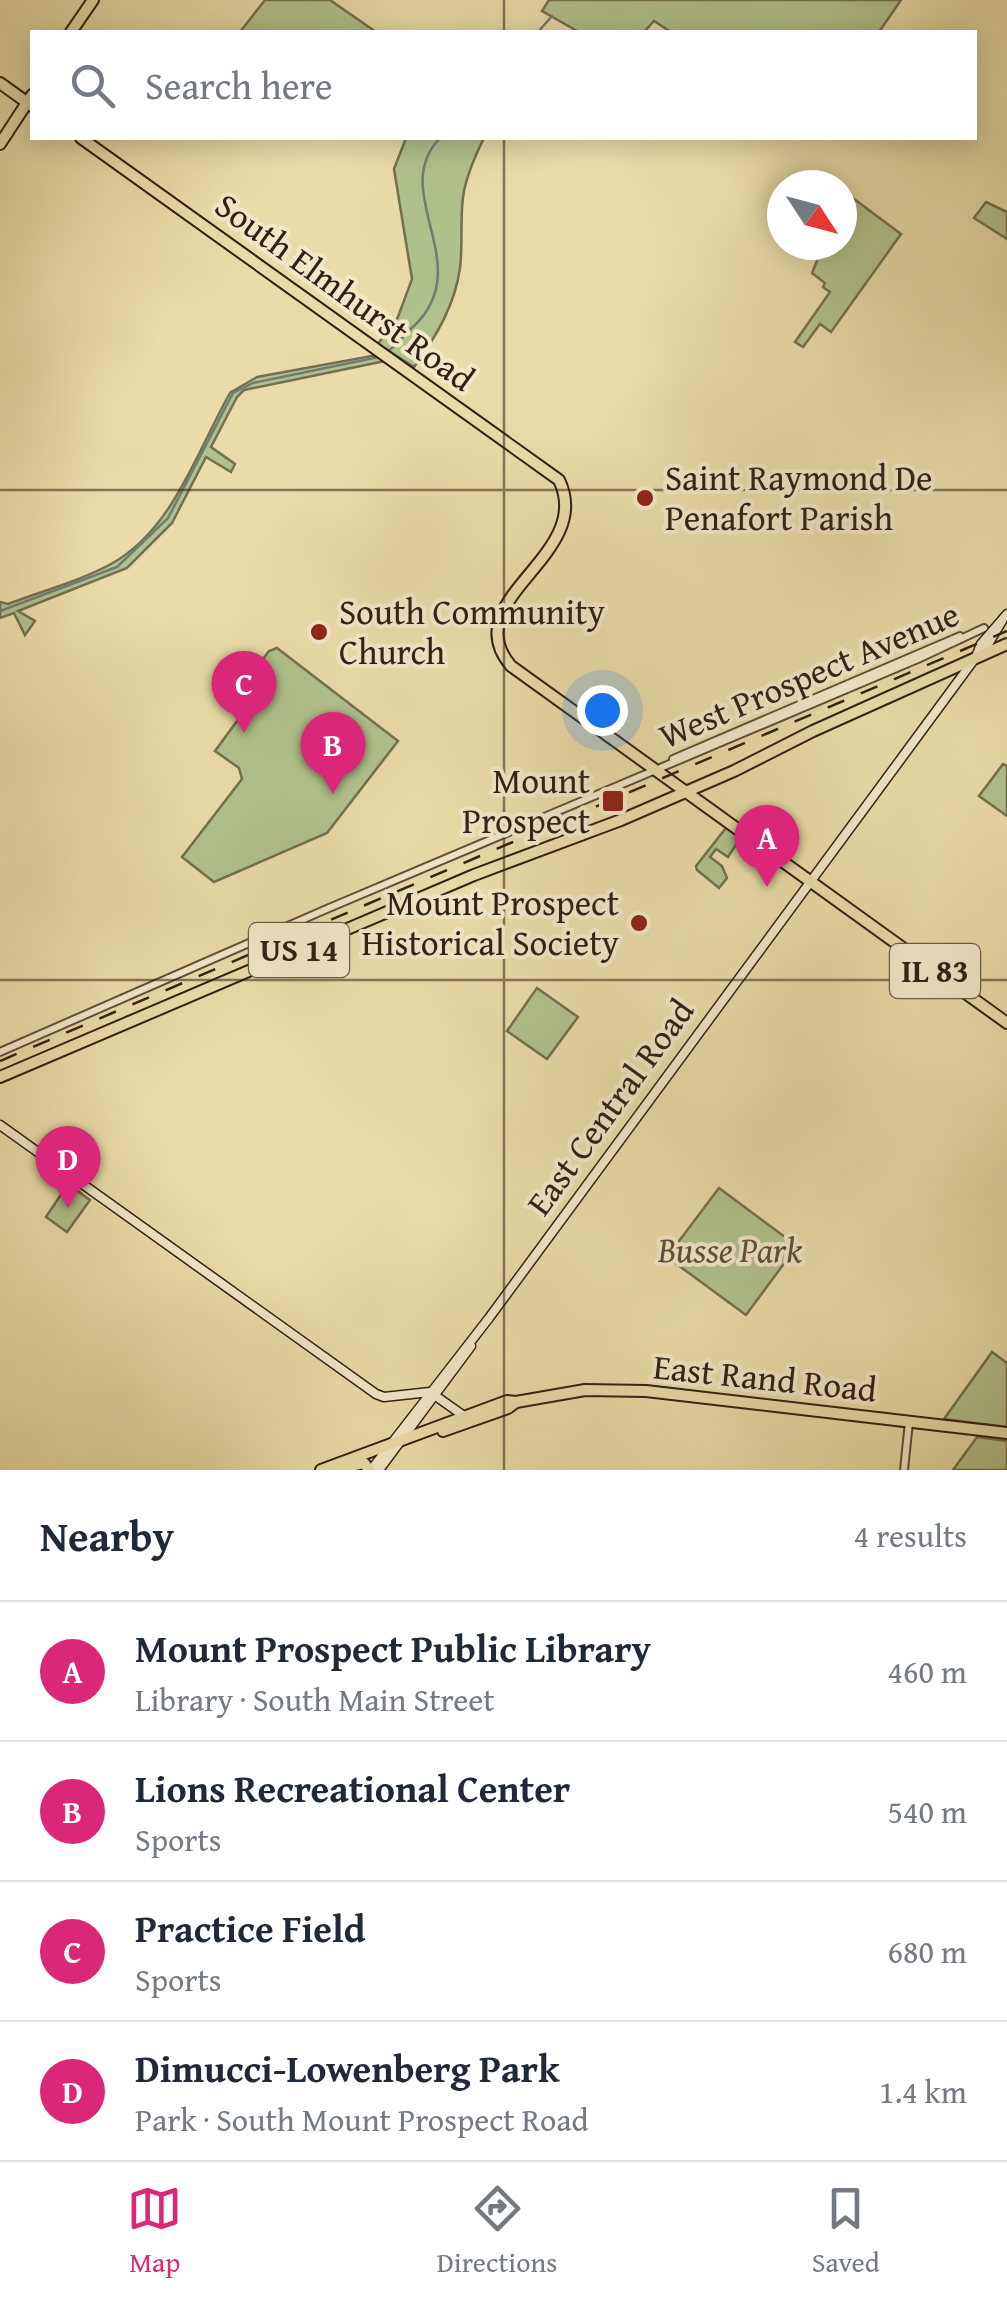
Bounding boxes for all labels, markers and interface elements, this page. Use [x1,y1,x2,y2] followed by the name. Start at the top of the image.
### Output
[30,30,977,140] search box
[145,57,333,113] text: Search here
[65,58,120,113] icon: search
[767,170,857,260] north arrow
[205,180,486,403] street label: South Elmhurst Road
[665,452,932,543] place label: Saint Raymond De Penafort Parish
[634,487,656,509] marker: Saint Raymond De Penafort Parish
[339,586,605,677] place label: South Community Church
[651,588,967,761] street label: West Prospect Avenue
[308,621,330,643] marker: South Community Church
[212,650,276,733] pin: C
[577,685,628,736] your location
[300,712,366,794] pin: B
[462,755,590,846] place label: Mount Prospect
[600,788,626,814] marker: Mount Prospect
[734,804,800,887] pin: A
[361,877,620,968] place label: Mount Prospect Historical Society
[628,912,650,934] marker: Mount Prospect Historical Society
[249,923,349,977] road number: US 14
[890,944,980,998] road number: IL 83
[513,987,706,1226] street label: East Central Road
[36,1126,100,1208] pin: D
[657,1224,803,1275] park label: Busse Park
[651,1340,880,1415] street label: East Rand Road
[40,1505,174,1566] text: Nearby
[854,1512,967,1559] text: 4 results
[135,1620,651,1676] text: Mount Prospect Public Library
[62,1648,83,1695] text: A
[888,1648,967,1695] text: 460 m
[135,1676,495,1723] text: Library · South Main Street
[135,1760,570,1816] text: Lions Recreational Center
[63,1788,82,1835] text: B
[888,1788,967,1835] text: 540 m
[135,1816,221,1863] text: Sports
[135,1900,366,1956] text: Practice Field
[63,1928,82,1975] text: C
[888,1928,967,1975] text: 680 m
[135,1956,221,2003] text: Sports
[135,2040,560,2096] text: Dimucci-Lowenberg Park
[62,2068,83,2115] text: D
[879,2068,967,2115] text: 1.4 km
[135,2096,589,2143] text: Park · South Mount Prospect Road
[127,2181,182,2282] tab: Map
[437,2181,557,2282] tab: Directions
[812,2181,880,2282] tab: Saved

